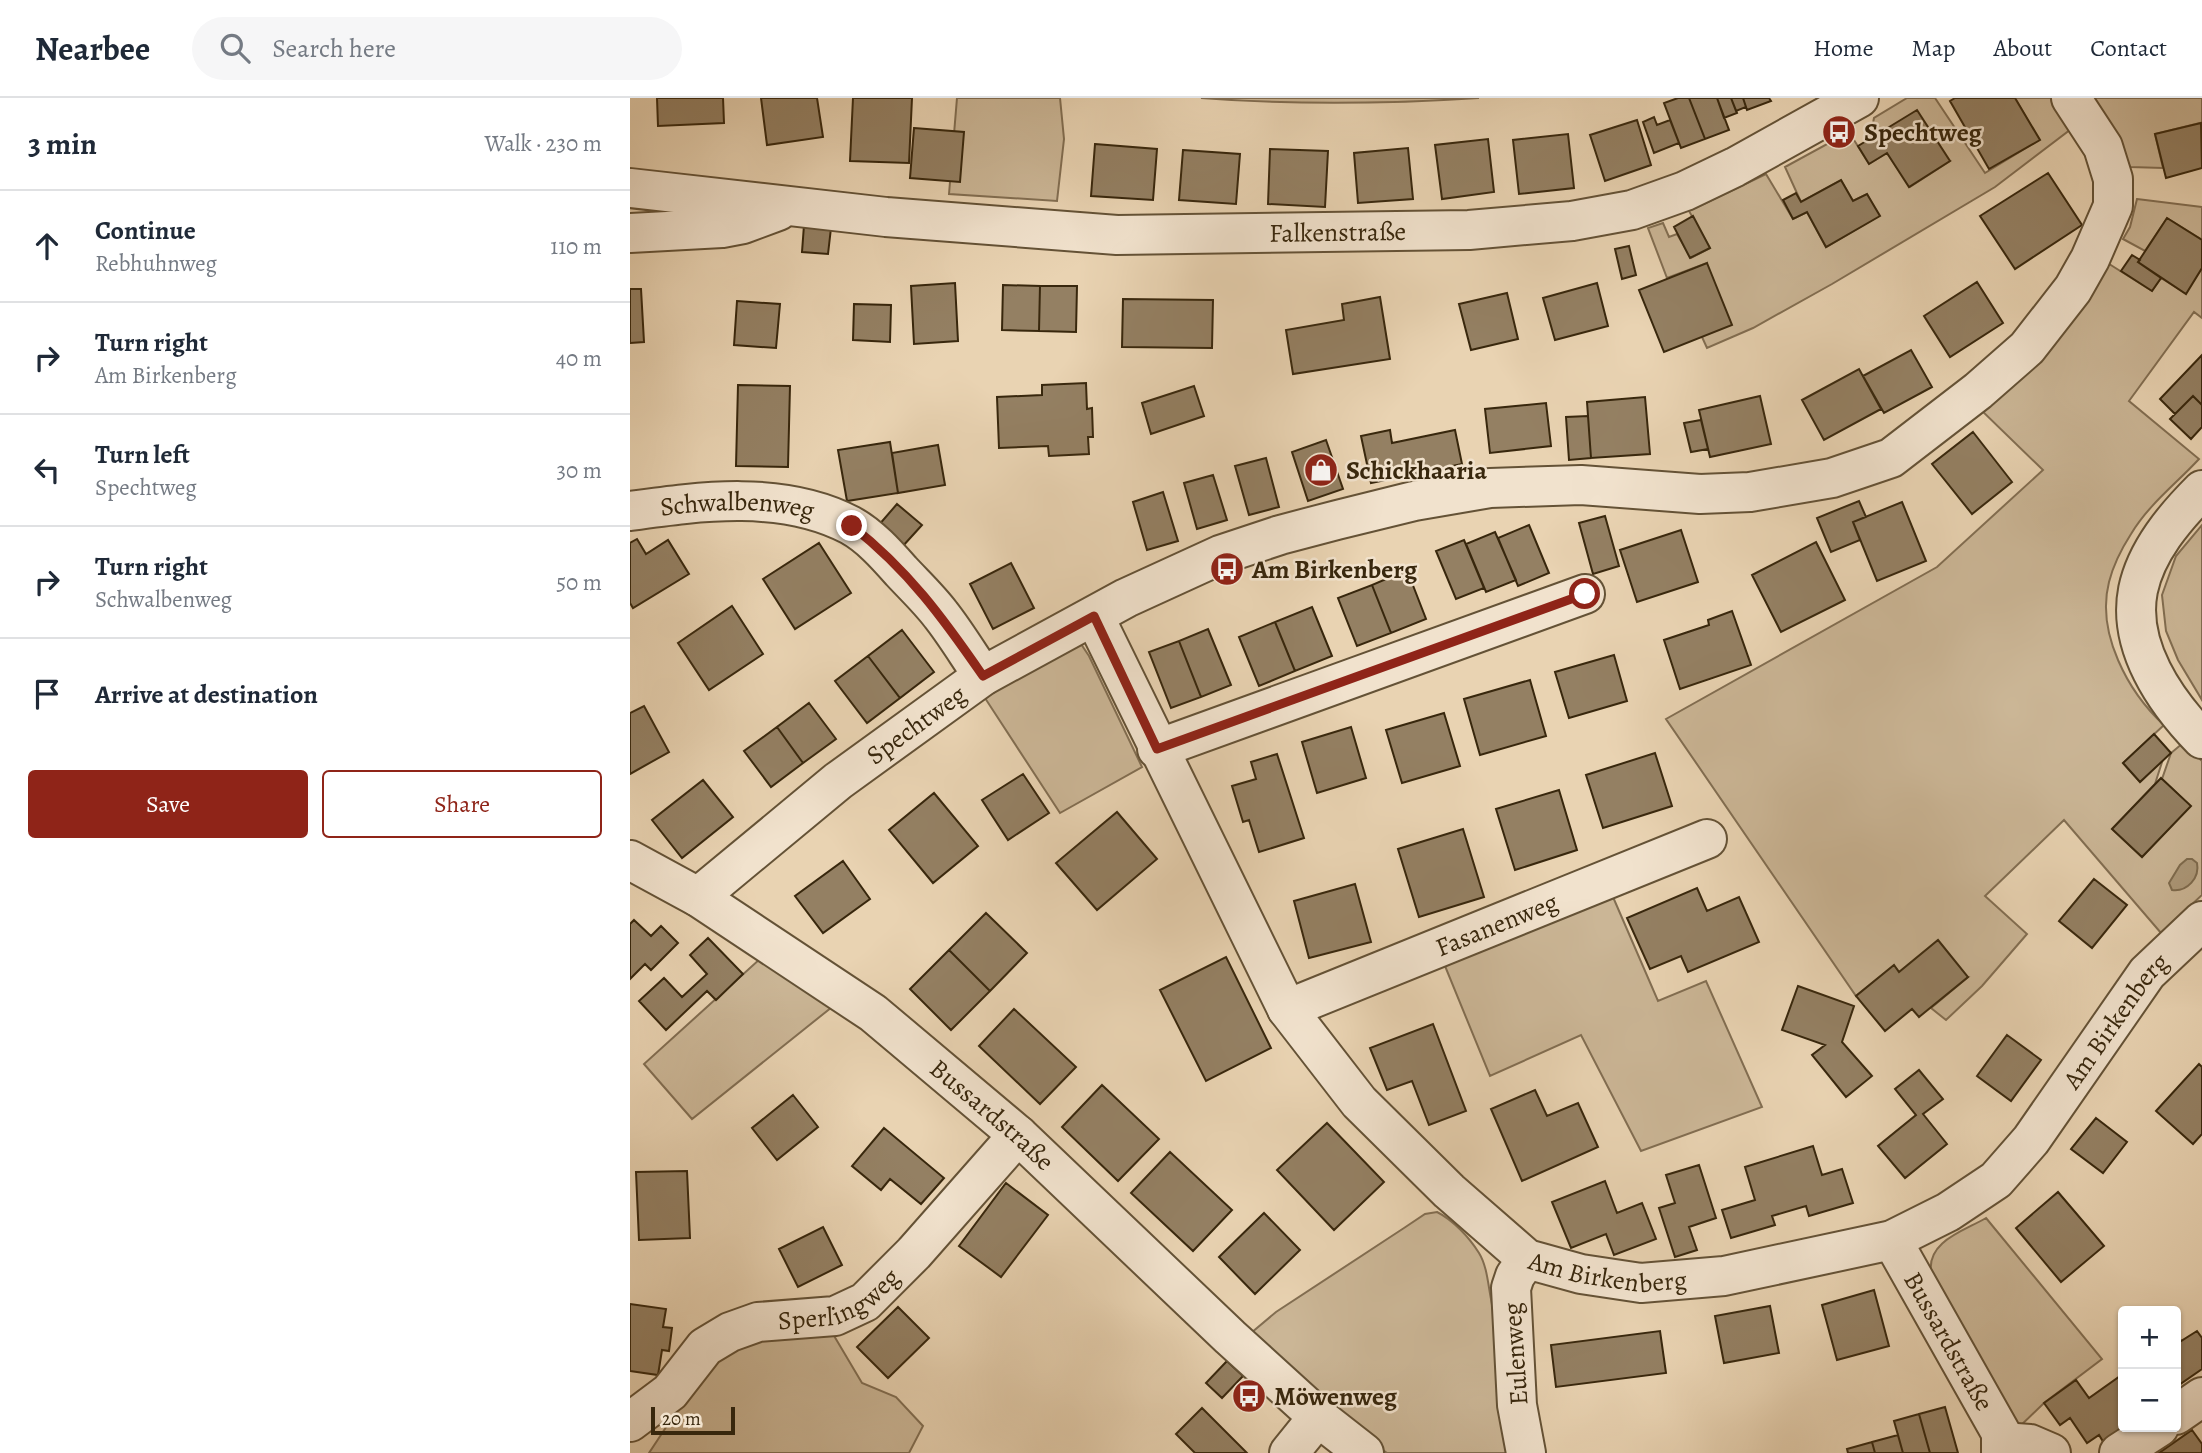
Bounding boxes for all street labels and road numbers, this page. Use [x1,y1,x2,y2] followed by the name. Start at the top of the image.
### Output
[1269,214,1406,251] street label: Falkenstraße
[658,484,818,528] street label: Schwalbenweg
[859,677,973,773] street label: Spechtweg
[1430,884,1563,965] street label: Fasanenweg
[2054,945,2176,1097] street label: Am Birkenberg
[922,1051,1062,1179] street label: Bussardstraße
[1524,1243,1688,1301] street label: Am Birkenberg
[776,1260,907,1338] street label: Sperlingweg
[1895,1266,2002,1417] street label: Bussardstraße
[1494,1301,1537,1407] street label: Eulenweg

